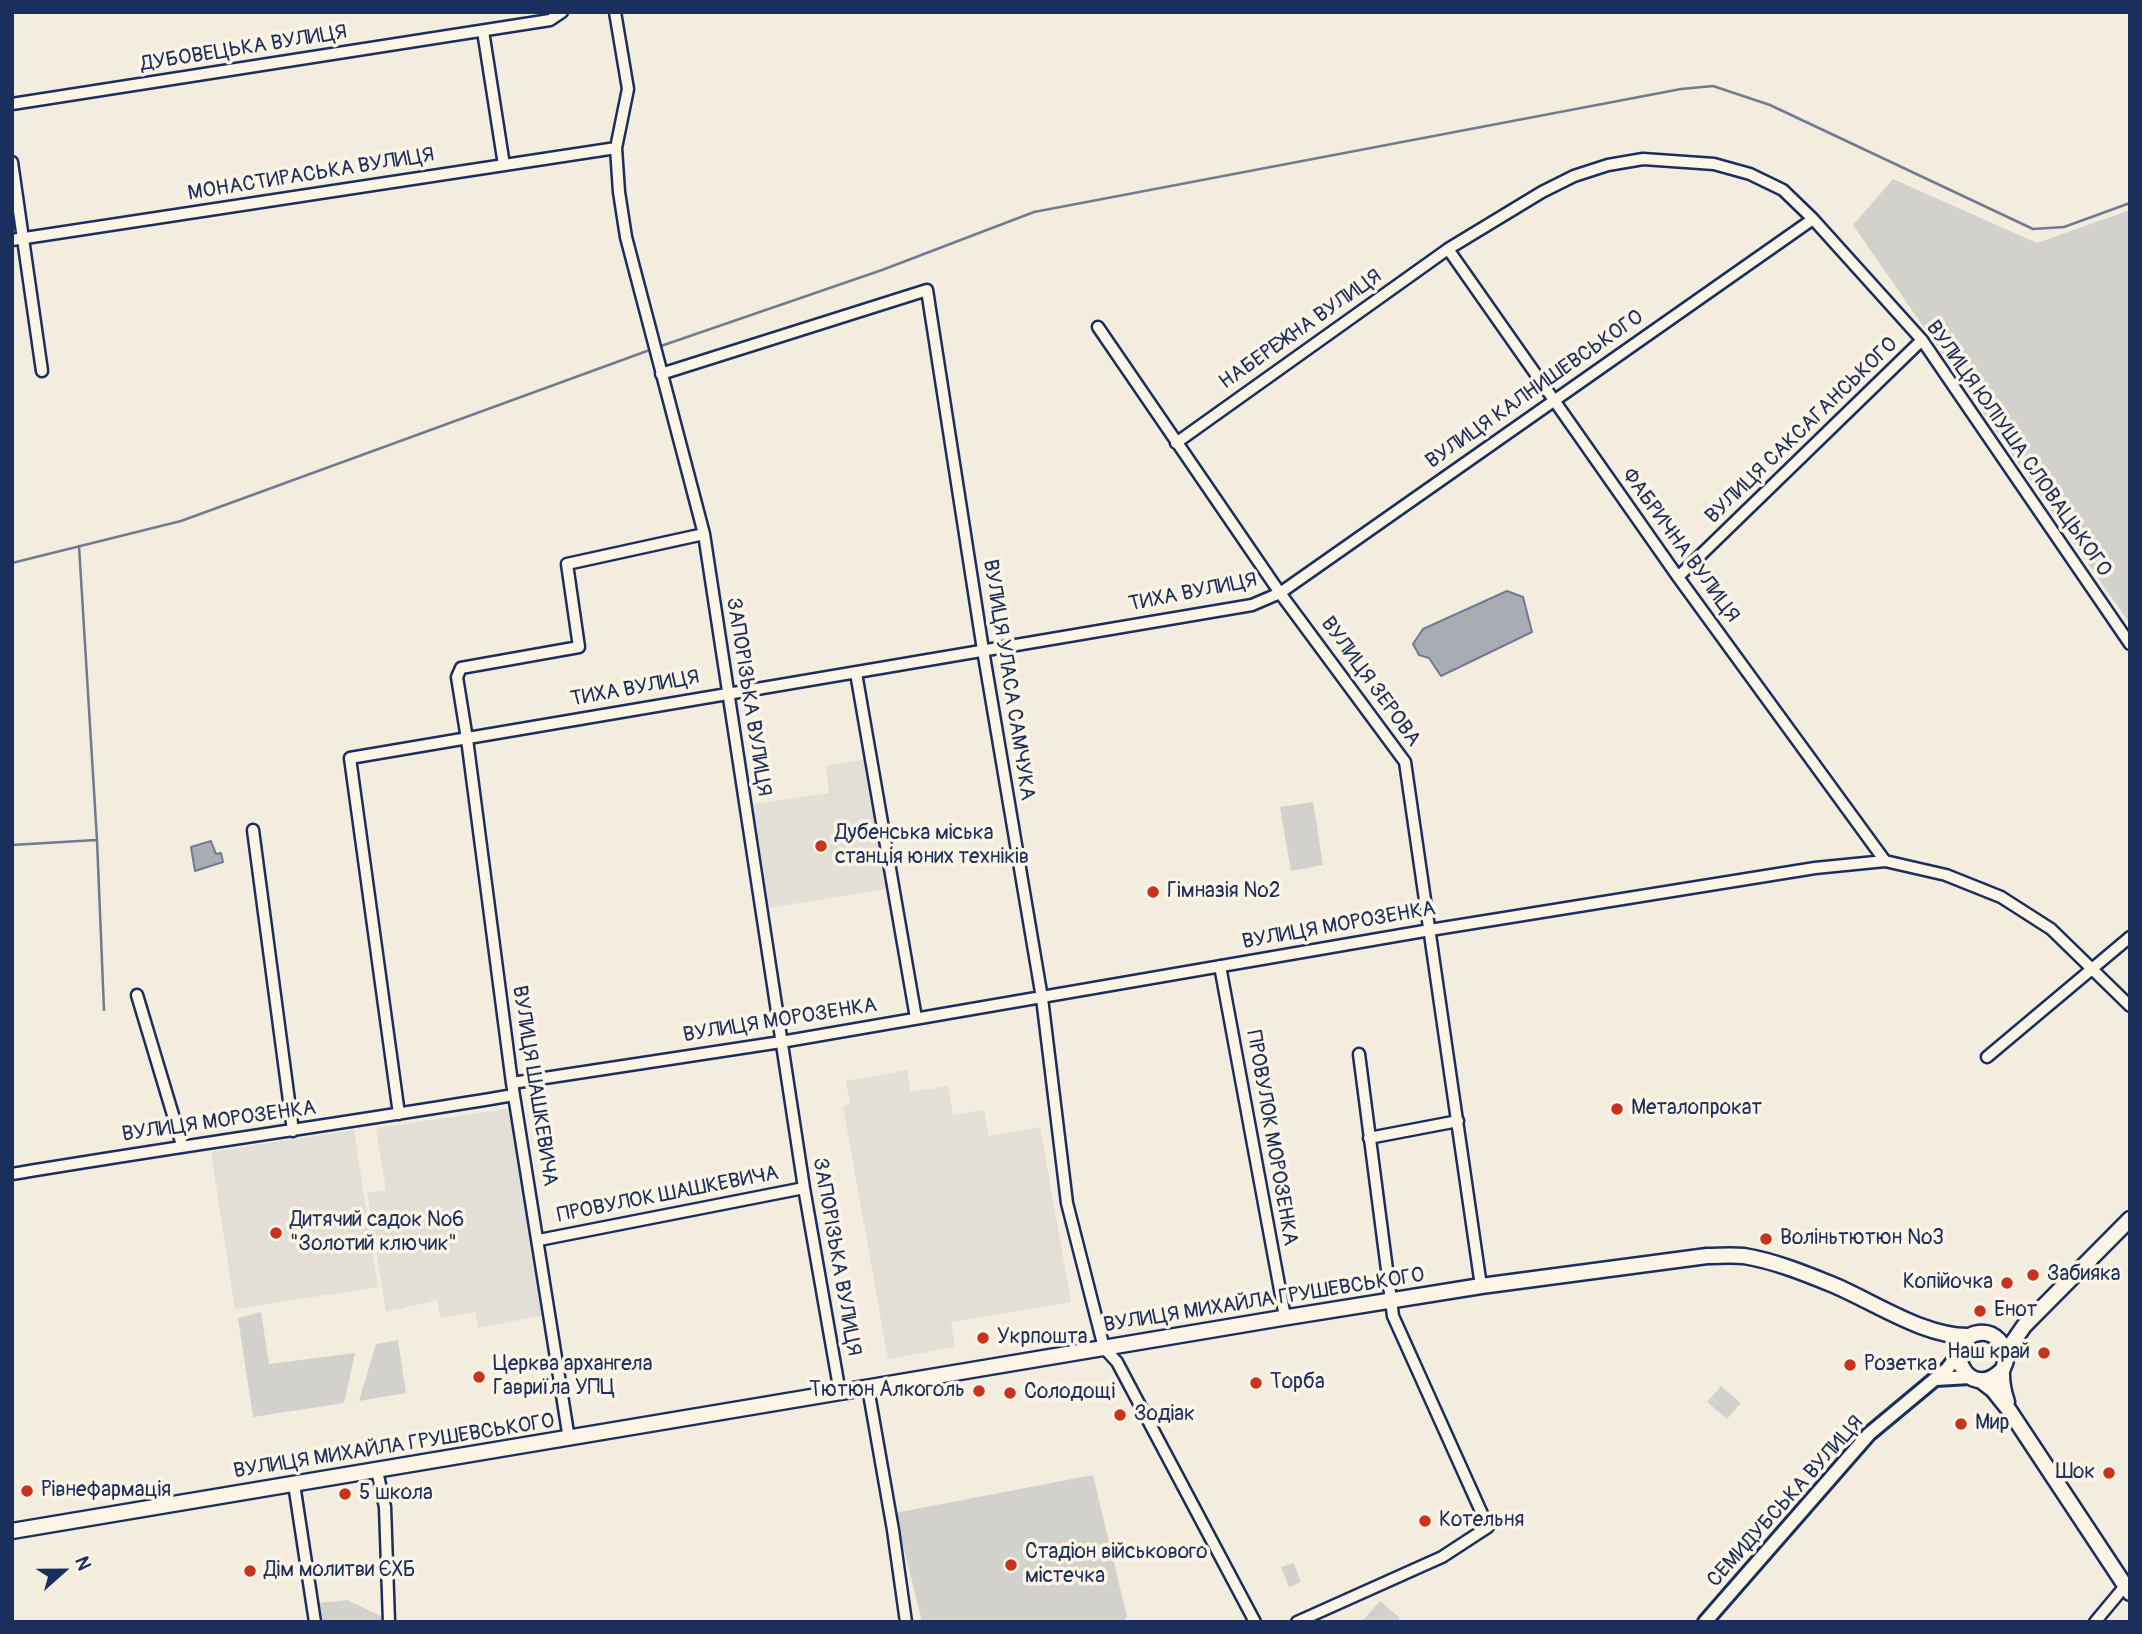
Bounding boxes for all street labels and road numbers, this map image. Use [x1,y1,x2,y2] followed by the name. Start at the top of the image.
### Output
[139,20,349,78] street label: ДУБОВЕЦЬКА ВУЛИЦЯ
[186,143,436,207] street label: МОНАСТИРАСЬКА ВУЛИЦЯ
[1215,264,1387,396] street label: НАБЕРЕЖНА ВУЛИЦЯ
[1421,305,1649,475] street label: ВУЛИЦЯ КАЛНИШЕВСЬКОГО
[1920,316,2116,582] street label: ВУЛИЦЯ ЮЛІУША СЛОВАЦЬКОГО
[1700,332,1904,530] street label: ВУЛИЦЯ САКСАГАНСЬКОГО
[1616,464,1744,628] street label: ФАБРИЧНА ВУЛИЦЯ
[976,558,1040,802] street label: ВУЛИЦЯ УЛАСА САМЧУКА
[1127,568,1259,618] street label: ТИХА ВУЛИЦЯ
[720,596,776,798] street label: ЗАПОРІЗЬКА ВУЛИЦЯ
[1315,612,1425,752] street label: ВУЛИЦЯ ЗЕРОВА
[569,665,701,713] street label: ТИХА ВУЛИЦЯ
[1240,897,1438,955] street label: ВУЛИЦЯ МОРОЗЕНКА
[506,984,562,1188] street label: ВУЛИЦЯ ШАШКЕВИЧА
[681,993,879,1049] street label: ВУЛИЦЯ МОРОЗЕНКА
[1240,1028,1302,1248] street label: ПРОВУЛОК МОРОЗЕНКА
[120,1096,318,1148] street label: ВУЛИЦЯ МОРОЗЕНКА
[806,1156,866,1358] street label: ЗАПОРІЗЬКА ВУЛИЦЯ
[555,1161,781,1229] street label: ПРОВУЛОК ШАШКЕВИЧА
[1102,1263,1426,1339] street label: ВУЛИЦЯ МИХАЙЛА ГРУШЕВСЬКОГО
[232,1409,556,1485] street label: ВУЛИЦЯ МИХАЙЛА ГРУШЕВСЬКОГО
[1702,1411,1870,1593] street label: СЕМИДУБСЬКА ВУЛИЦЯ

